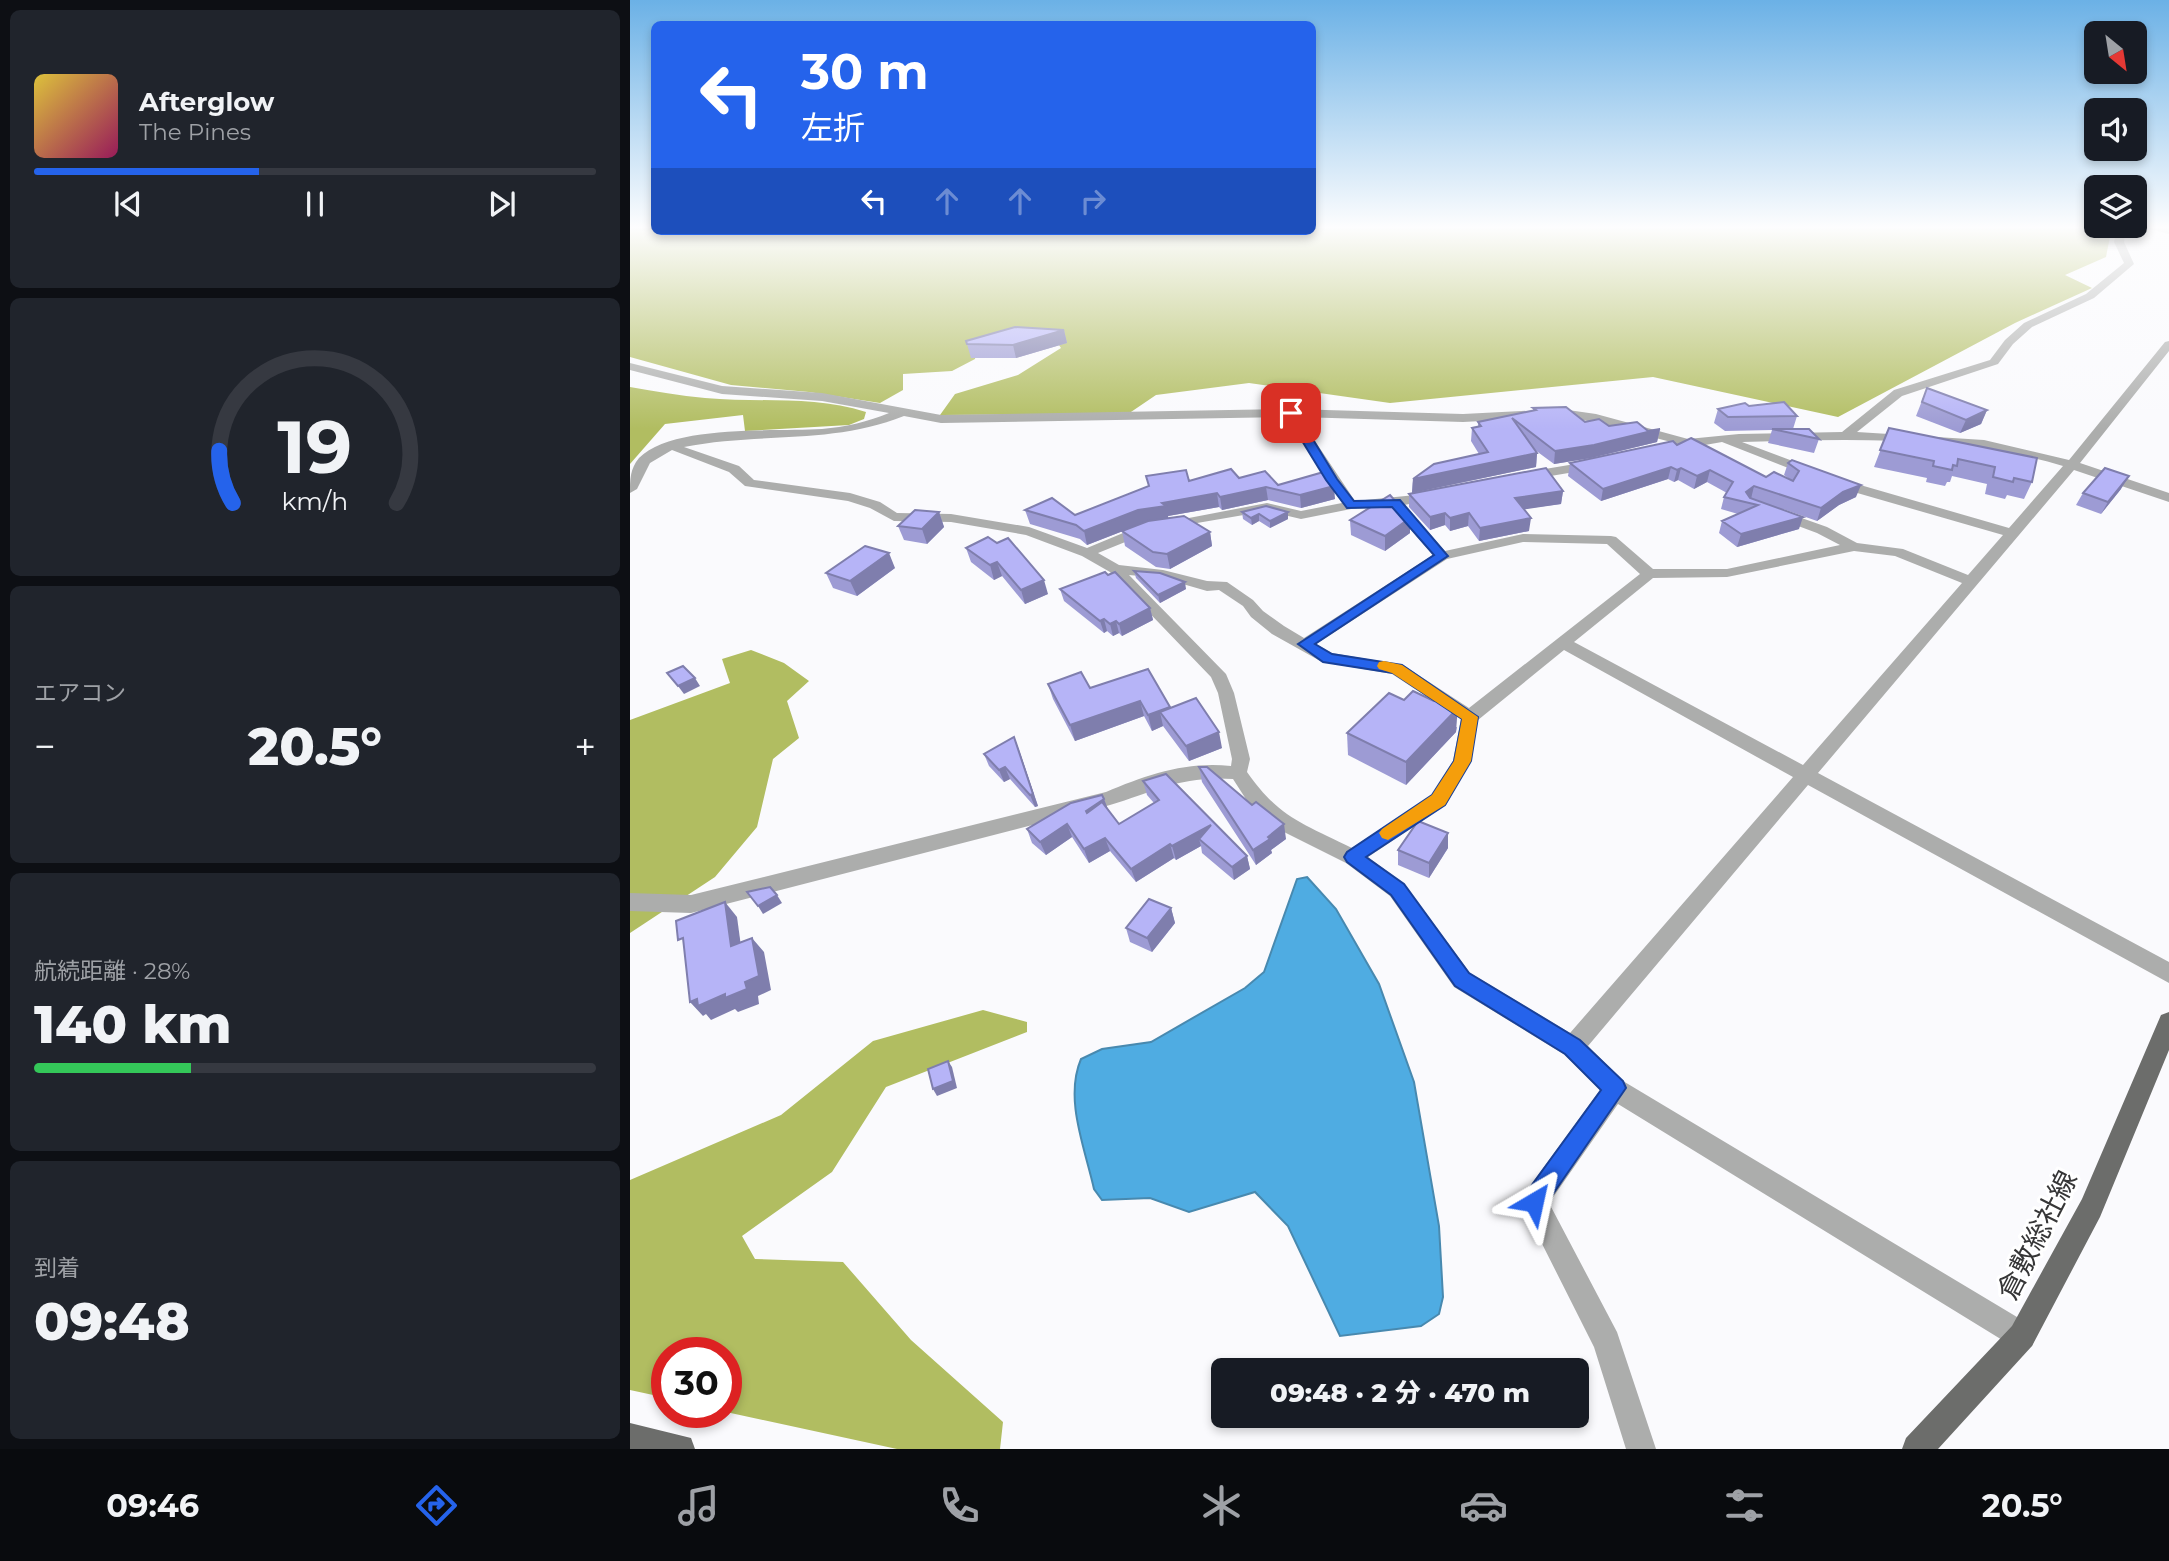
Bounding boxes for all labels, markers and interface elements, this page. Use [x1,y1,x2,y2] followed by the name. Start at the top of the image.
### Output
[2084,21,2147,84] north arrow
[2084,21,2147,238] map controls
[801,42,929,101] text: 30 m
[686,49,777,140] icon: left
[139,86,274,118] text: Afterglow
[2084,98,2147,161] button: sound
[801,108,865,147] text: 左折
[139,118,251,146] text: The Pines
[2084,175,2147,238] button: layers
[855,182,893,220] icon: left
[928,182,966,220] icon: ahead
[1001,182,1039,220] icon: ahead
[1074,182,1112,220] icon: right
[109,185,147,223] icon: previous
[296,185,334,223] icon: pause
[483,185,521,223] icon: next
[1261,383,1321,443] pin
[1272,394,1310,432] icon: arrive
[278,403,352,491] text: 19
[282,485,348,515] text: km/h
[34,679,126,707] text: エアコン
[248,715,382,778] text: 20.5°
[34,723,56,770] text: −
[574,723,596,770] text: +
[34,957,190,985] text: 航続距離 · 28%
[34,993,232,1056] text: 140 km
[1497,1165,1571,1239] position arrow
[1990,1165,2084,1305] street label: 倉敷総社線
[34,1254,80,1282] text: 到着
[34,1290,190,1353] text: 09:48
[651,1337,742,1428] speed limit sign: 30
[1270,1377,1530,1409] text: 09:48 · 2 分 · 470 m
[412,1481,461,1530] icon: directions
[674,1481,723,1530] icon: music
[935,1481,984,1530] icon: phone
[1197,1481,1246,1530] icon: climate
[1459,1481,1508,1530] icon: car
[1720,1481,1769,1530] icon: filters
[106,1486,199,1525] text: 09:46
[1982,1486,2063,1525] text: 20.5°

